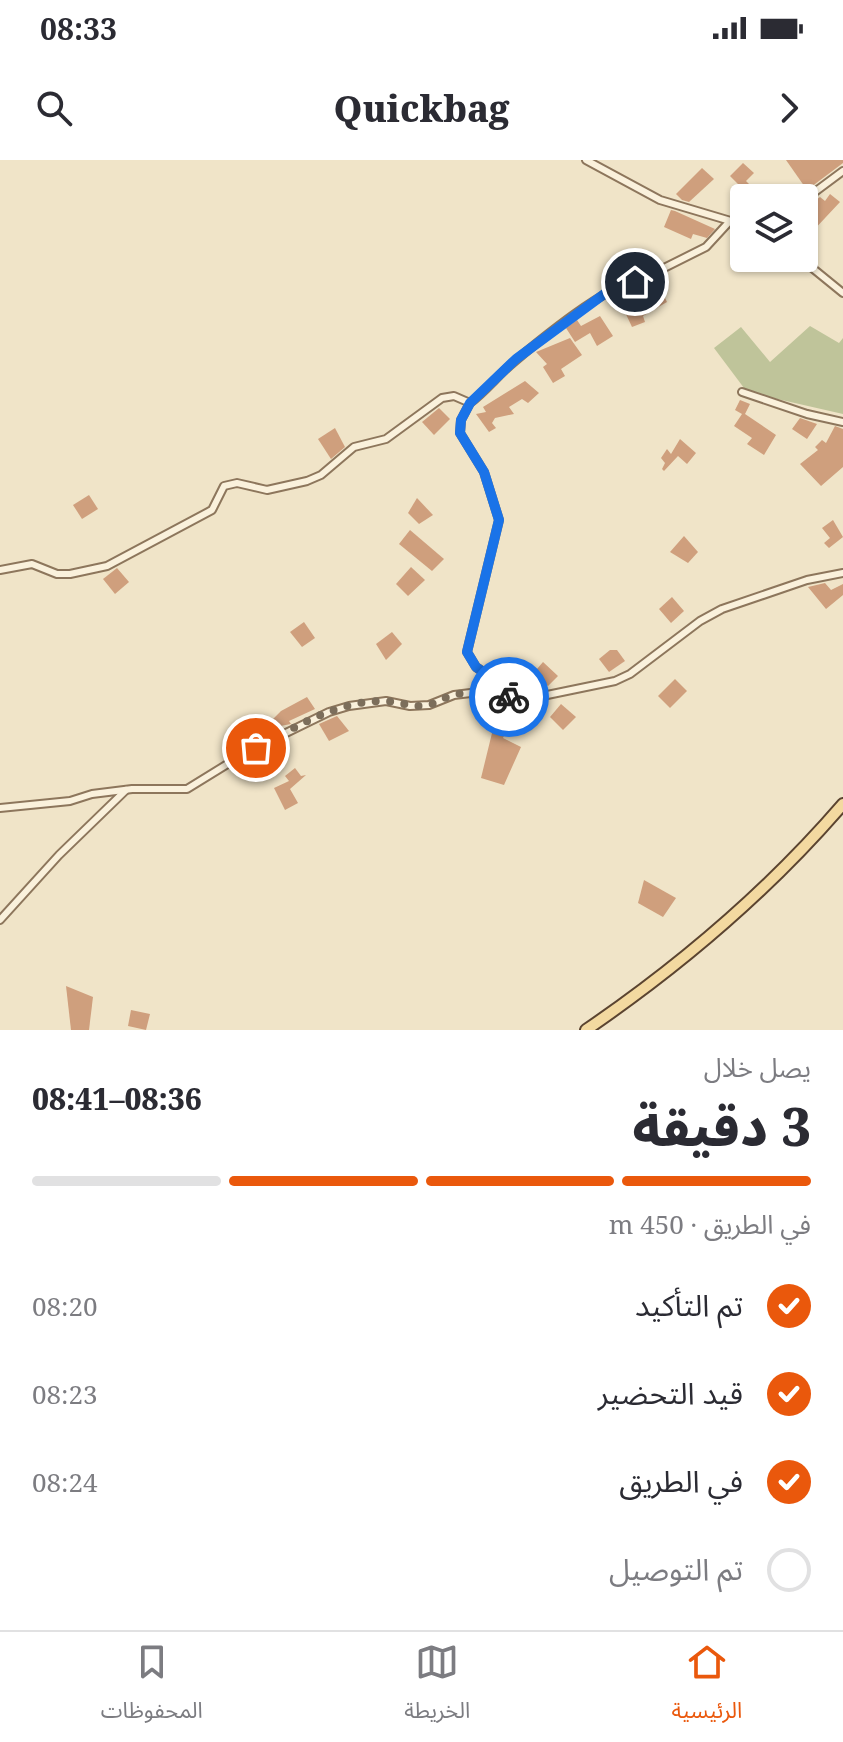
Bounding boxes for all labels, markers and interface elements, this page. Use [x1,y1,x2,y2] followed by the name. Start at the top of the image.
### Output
[40,8,117,49] text: 08:33
[333,84,510,133] text: Quickbag
[32,86,76,130] icon: search
[767,86,811,130] icon: forward
[730,184,818,272] map controls
[730,184,818,272] button: layers
[601,248,669,316] pin
[613,260,657,304] icon: home
[469,657,549,737] courier
[487,675,531,719] icon: bike
[222,714,290,782] pin
[234,726,278,770] icon: bag
[704,1049,811,1085] text: يصل خلال
[32,1078,202,1119] text: 08:36–08:41
[632,1090,811,1161] text: 3 دقيقة
[609,1206,811,1242] text: في الطريق · 450 m
[635,1284,743,1325] text: تم التأكيد
[767,1284,811,1328] icon: check
[32,1288,98,1324] text: 08:20
[598,1372,743,1413] text: قيد التحضير
[767,1372,811,1416] icon: check
[32,1376,98,1412] text: 08:23
[619,1460,743,1501] text: في الطريق
[767,1460,811,1504] icon: check
[32,1464,98,1500] text: 08:24
[609,1548,743,1589] text: تم التوصيل
[101,1640,203,1734] tab: المحفوظات
[404,1640,470,1734] tab: الخريطة
[672,1640,742,1734] tab: الرئيسية

